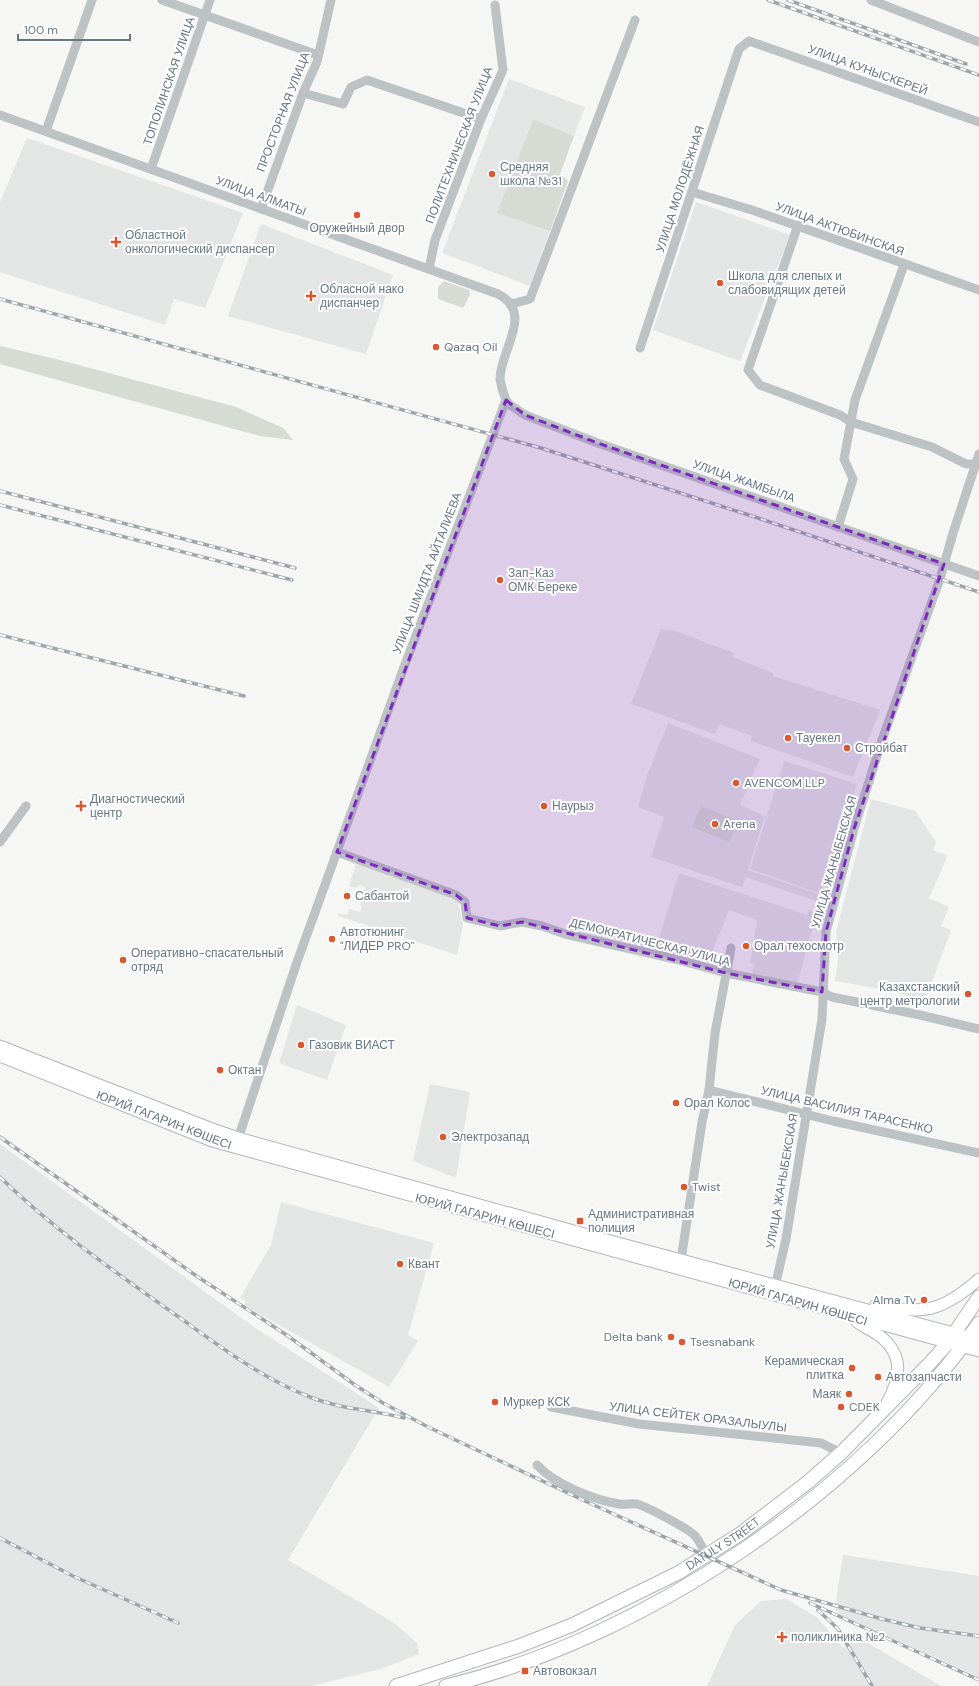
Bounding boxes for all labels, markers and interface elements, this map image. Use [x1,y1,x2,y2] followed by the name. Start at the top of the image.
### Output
[139,14,199,148] street label: ТОПОЛИНСКАЯ УЛИЦА
[18,16,130,42] scale bar
[24,22,58,38] text: 100 m
[806,41,930,99] street label: УЛИЦА КУНЫСКЕРЕЙ
[253,50,313,174] street label: ПРОСТОРНАЯ УЛИЦА
[422,64,496,226] street label: ПОЛИТЕХНИЧЕСКАЯ УЛИЦА
[652,124,708,254] street label: УЛИЦА МОЛОДЁЖНАЯ
[500,159,562,189] place label: Средняя школа №31
[487,169,497,179] marker: Средняя школа №31
[214,172,308,220] street label: УЛИЦА АЛМАТЫ
[773,198,907,260] street label: УЛИЦА АКТЮБИНСКАЯ
[352,210,362,220] marker: Оружейный двор
[309,220,405,236] place label: Оружейный двор
[125,227,275,257] place label: Областной онкологический диспансер
[110,236,122,248] marker: Областной онкологический диспансер
[728,268,846,298] place label: Школа для слепых и слабовидящих детей
[715,278,725,288] marker: Школа для слепых и слабовидящих детей
[320,281,404,311] place label: Обласной нако диспанчер
[305,290,317,302] marker: Обласной нако диспанчер
[444,339,497,355] place label: Qazaq Oil
[431,342,441,352] marker: Qazaq Oil
[691,456,797,506] street label: УЛИЦА ЖАМБЫЛА
[389,490,465,656] street label: УЛИЦА ШМИДТА АЙТАЛИЕВА
[508,565,578,595] place label: Зап-Каз ОМК Береке
[495,575,505,585] marker: Зап-Каз ОМК Береке
[796,730,841,746] place label: Тауекел
[783,733,793,743] marker: Тауекел
[855,740,908,756] place label: Стройбат
[842,743,852,753] marker: Стройбат
[744,775,825,791] place label: AVENCOM LLP
[731,778,741,788] marker: AVENCOM LLP
[90,791,185,821] place label: Диагностический центр
[807,794,861,930] street label: УЛИЦА ЖАНЫБЕКСКАЯ
[552,798,594,814] place label: Наурыз
[75,800,87,812] marker: Диагностический центр
[539,801,549,811] marker: Наурыз
[723,816,755,832] place label: Arena
[710,819,720,829] marker: Arena
[355,888,409,904] place label: Сабантой
[342,891,352,901] marker: Сабантой
[568,914,732,970] street label: ДЕМОКРАТИЧЕСКАЯ УЛИЦА
[340,924,415,954] place label: Автотюнинг "ЛИДЕР PRO"
[327,934,337,944] marker: Автотюнинг "ЛИДЕР PRO"
[754,938,844,954] place label: Орал техосмотр
[741,941,751,951] marker: Орал техосмотр
[131,945,283,975] place label: Оперативно-спасательный отряд
[118,955,128,965] marker: Оперативно-спасательный отряд
[860,979,960,1009] place label: Казахстанский центр метрологии
[963,989,973,999] marker: Казахстанский центр метрологии
[309,1037,396,1053] place label: Газовик ВИАСТ
[296,1040,306,1050] marker: Газовик ВИАСТ
[228,1062,261,1078] place label: Октан
[215,1065,225,1075] marker: Октан
[759,1082,935,1138] street label: УЛИЦА ВАСИЛИЯ ТАРАСЕНКО
[94,1087,234,1153] street label: ЮРИЙ ГАГАРИН КӨШЕСІ
[684,1095,750,1111] place label: Орал Колос
[671,1098,681,1108] marker: Орал Колос
[762,1112,802,1250] street label: УЛИЦА ЖАНЫБЕКСКАЯ
[451,1129,529,1145] place label: Электрозапад
[438,1132,448,1142] marker: Электрозапад
[692,1179,721,1195] place label: Twist
[679,1182,689,1192] marker: Twist
[413,1190,557,1242] street label: ЮРИЙ ГАГАРИН КӨШЕСІ
[588,1206,694,1236] place label: Административная полиция
[575,1216,585,1226] marker: Административная полиция
[408,1256,441,1272] place label: Квант
[395,1259,405,1269] marker: Квант
[727,1274,869,1330] street label: ЮРИЙ ГАГАРИН КӨШЕСІ
[873,1292,917,1308] place label: Alma Tv
[919,1295,929,1305] marker: Alma Tv
[604,1329,663,1345] place label: Delta bank
[666,1332,676,1342] marker: Delta bank
[690,1334,755,1350] place label: Tsesnabank
[677,1337,687,1347] marker: Tsesnabank
[764,1353,844,1383] place label: Керамическая плитка
[847,1363,857,1373] marker: Керамическая плитка
[886,1369,962,1385] place label: Автозапчасти
[873,1372,883,1382] marker: Автозапчасти
[812,1386,842,1402] place label: Маяк
[844,1389,854,1399] marker: Маяк
[503,1394,570,1410] place label: Муркер КСК
[490,1397,500,1407] marker: Муркер КСК
[608,1398,788,1436] street label: УЛИЦА СЕЙТЕК ОРАЗАЛЫУЛЫ
[849,1399,880,1415] place label: CDEK
[836,1402,846,1412] marker: CDEK
[683,1513,763,1574] street label: DATULY STREET
[791,1629,885,1645] place label: поликлиника №2
[776,1631,788,1643] marker: поликлиника №2
[533,1663,597,1679] place label: Автовокзал
[520,1666,530,1676] marker: Автовокзал

